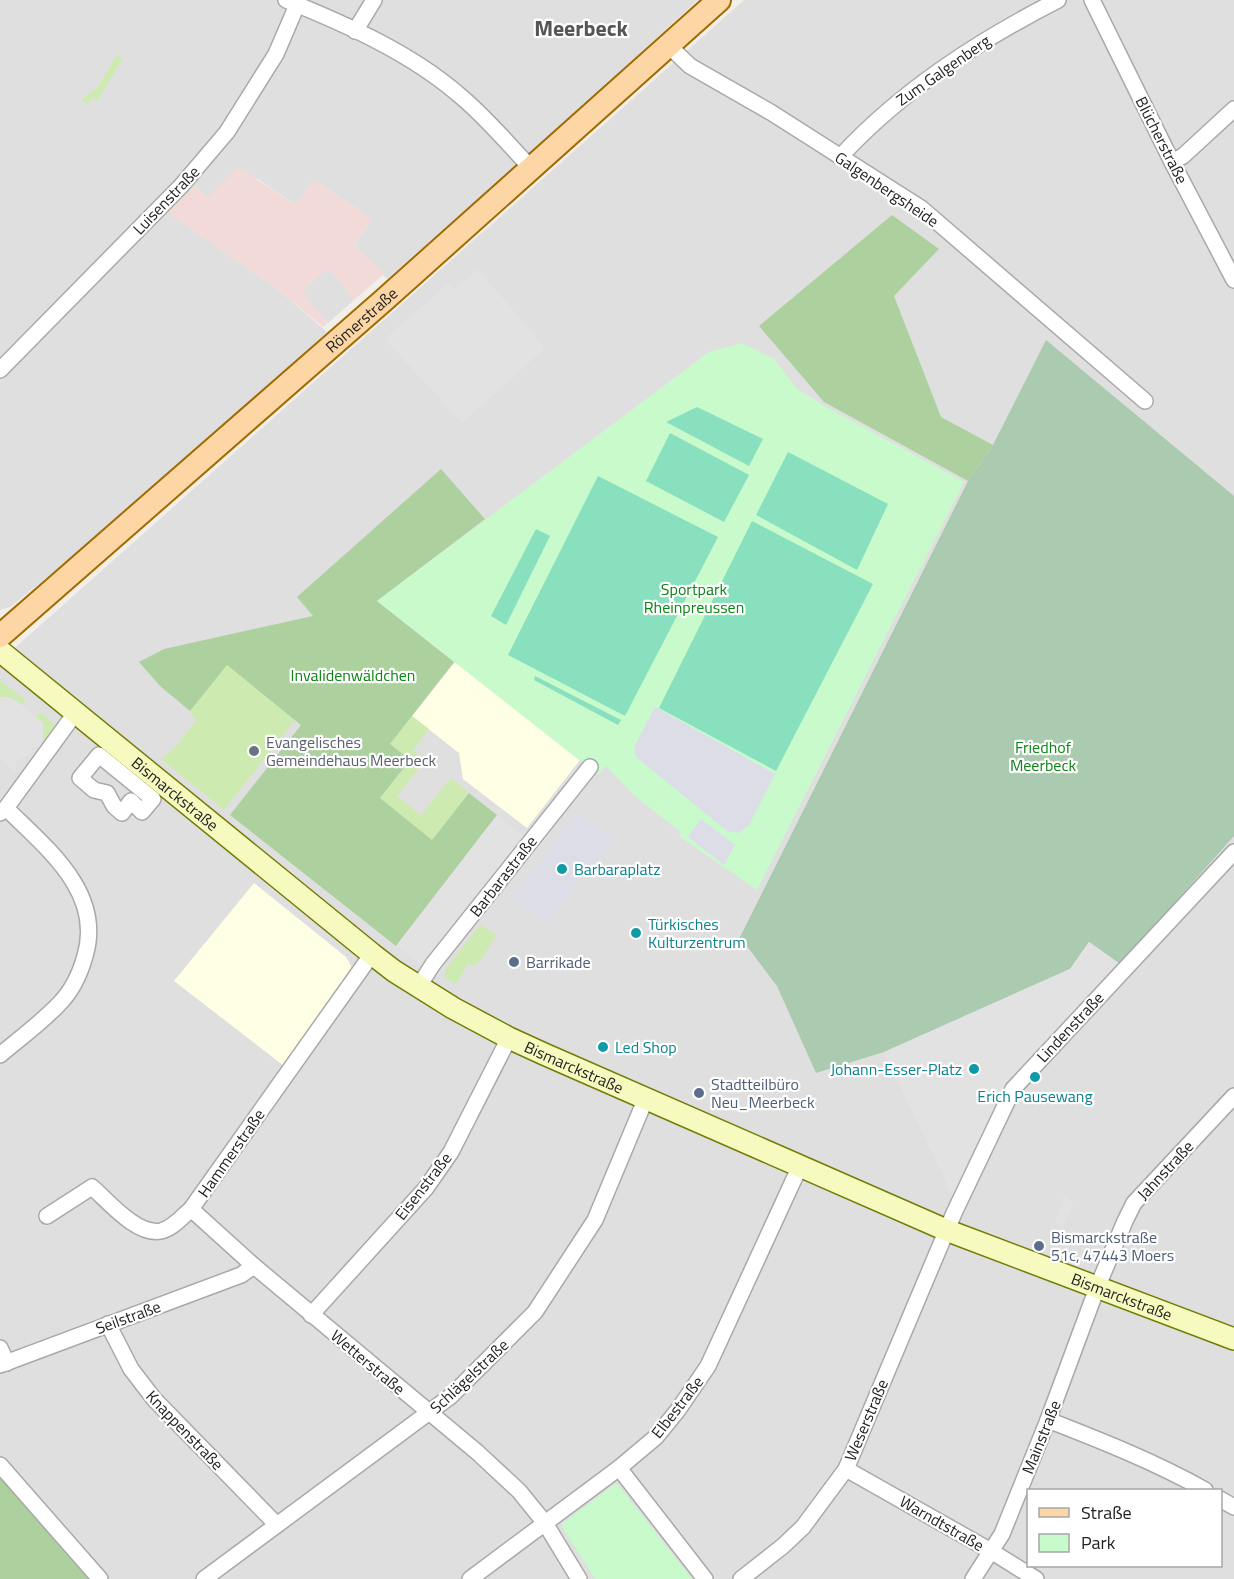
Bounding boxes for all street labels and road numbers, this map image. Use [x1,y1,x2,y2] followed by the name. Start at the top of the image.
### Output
[891,29,995,111] street label: Zum Galgenberg
[1130,92,1194,188] street label: Blücherstraße
[830,145,944,233] street label: Galgenbergsheide
[127,160,205,240] street label: Luisenstraße
[320,282,403,358] street label: Römerstraße
[126,751,224,837] street label: Bismarckstraße
[464,830,542,922] street label: Barbarastraße
[1031,986,1109,1068] street label: Lindenstraße
[520,1035,627,1099] street label: Bismarckstraße
[192,1104,270,1202] street label: Hammerstraße
[1131,1135,1199,1205] street label: Jahnstraße
[389,1147,457,1225] street label: Eisenstraße
[1068,1266,1176,1327] street label: Bismarckstraße
[92,1294,164,1340] street label: Seilstraße
[326,1324,410,1400] street label: Wetterstraße
[424,1333,514,1419] street label: Schlägelstraße
[645,1371,709,1443] street label: Elbestraße
[838,1375,894,1465] street label: Weserstraße
[141,1385,229,1475] street label: Knappenstraße
[1015,1397,1067,1477] street label: Mainstraße
[895,1489,989,1557] street label: Warndtstraße

